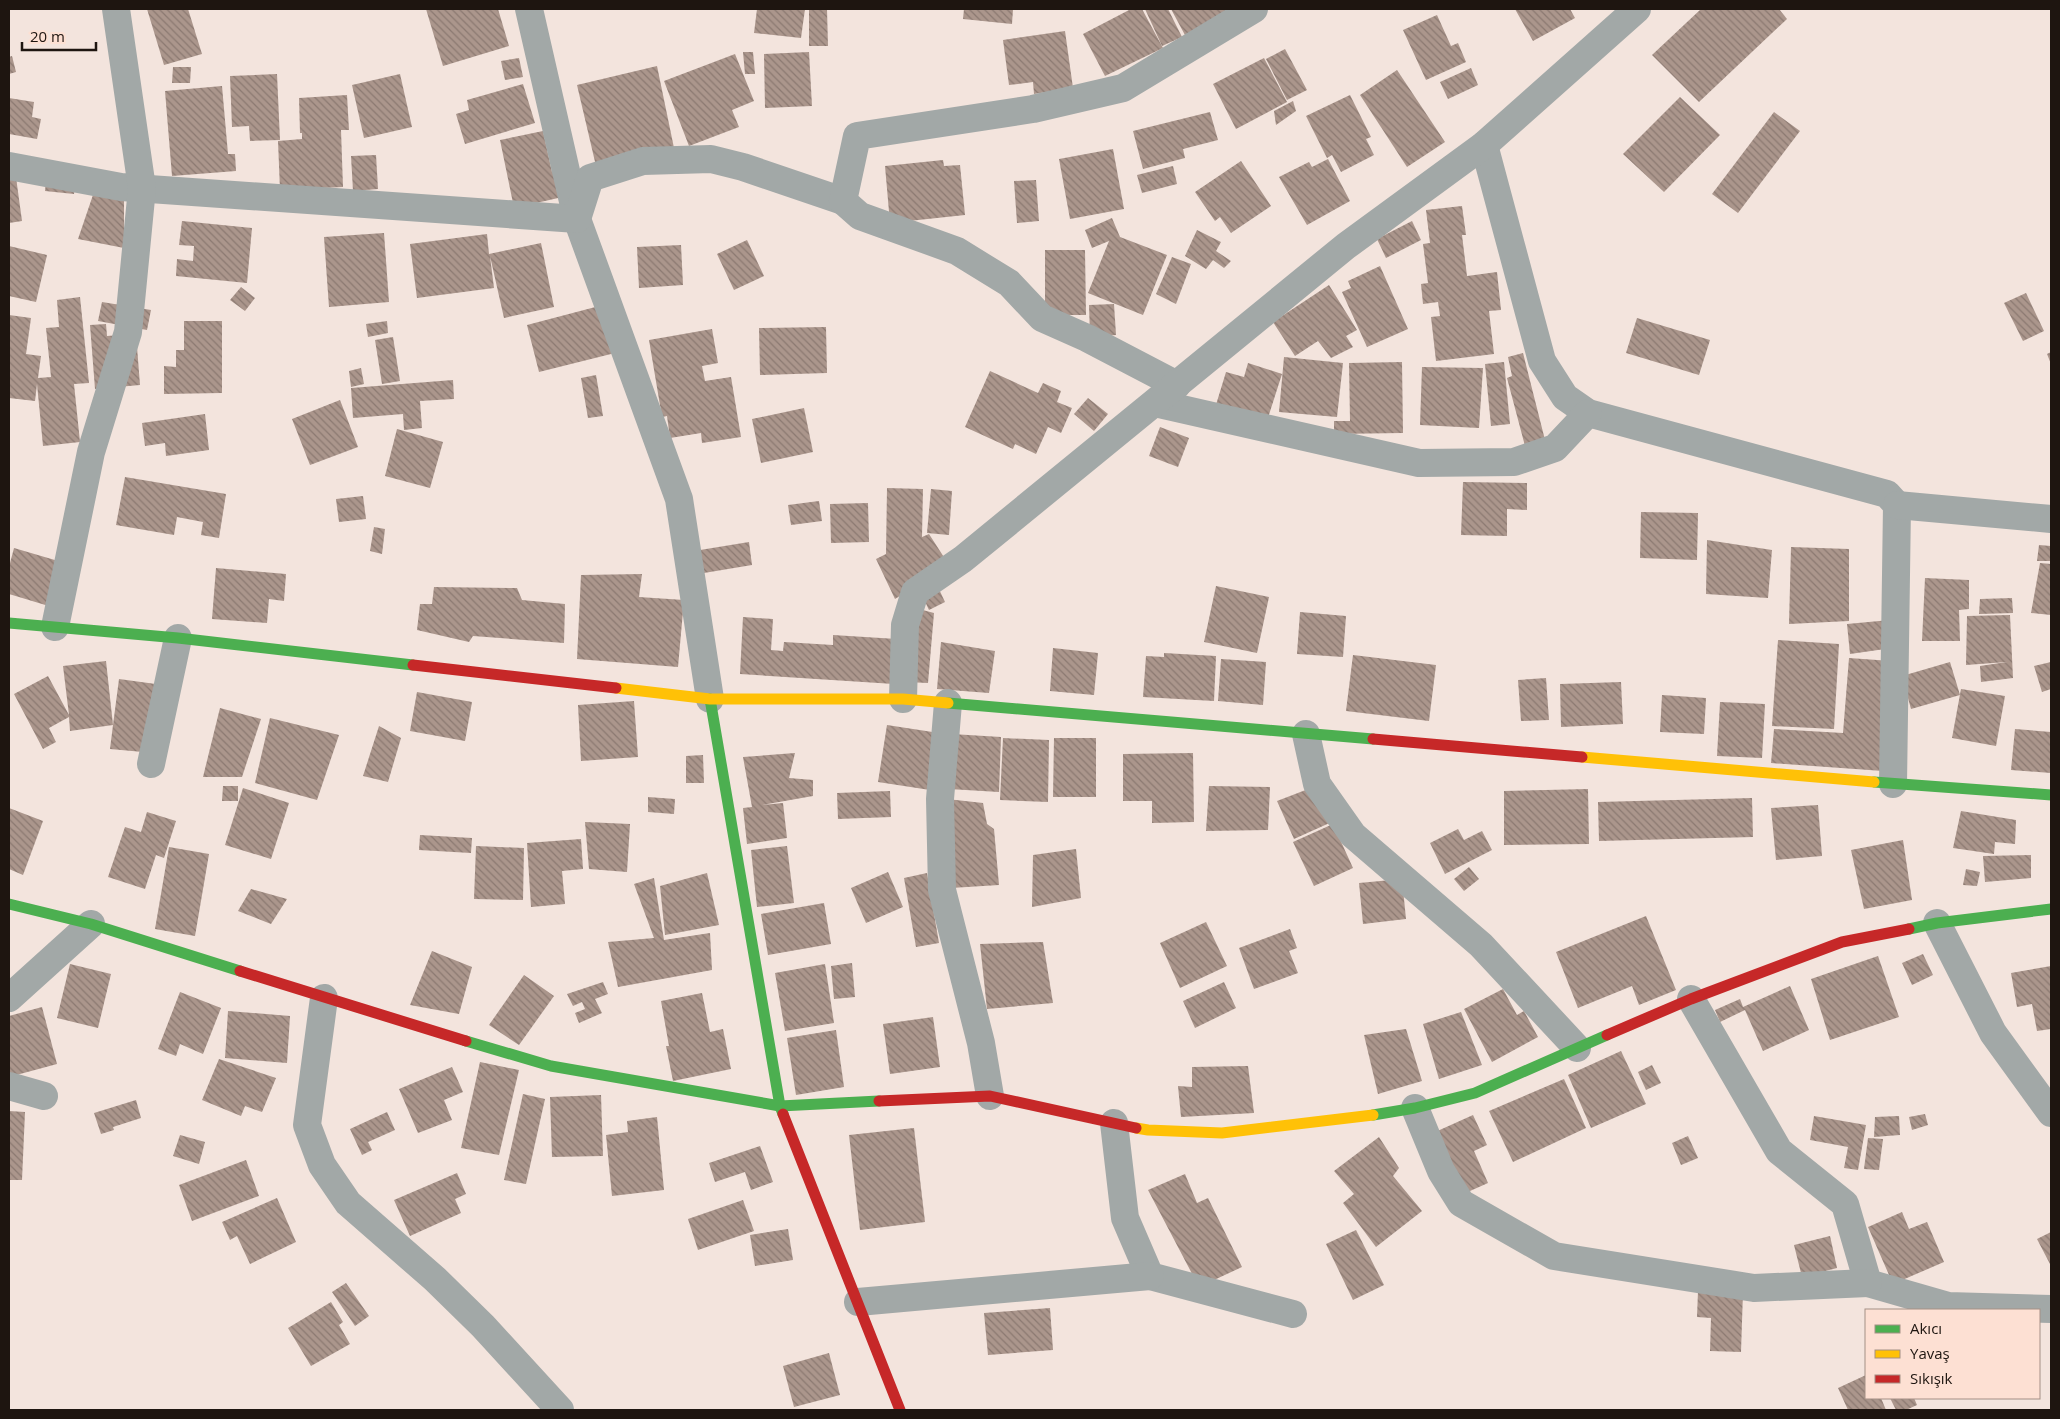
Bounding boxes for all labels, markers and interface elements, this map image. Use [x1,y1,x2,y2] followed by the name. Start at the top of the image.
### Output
[22,20,96,52] scale bar
[30,26,65,46] text: 20 m
[1865,1309,2040,1399] legend
[1910,1318,1942,1338] text: Akıcı
[1910,1343,1950,1363] text: Yavaş
[1910,1368,1953,1388] text: Sıkışık

